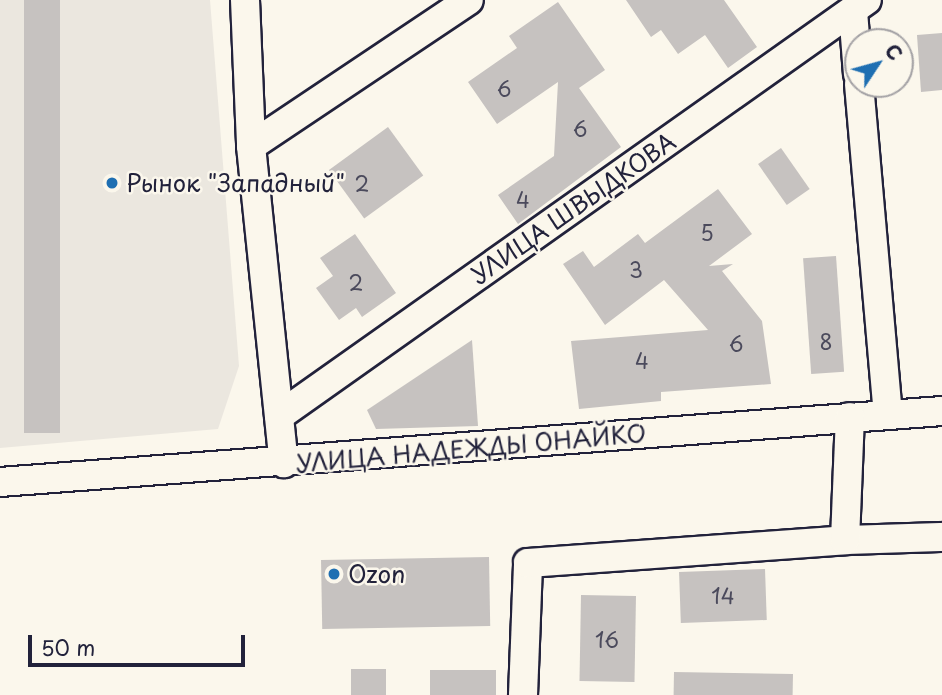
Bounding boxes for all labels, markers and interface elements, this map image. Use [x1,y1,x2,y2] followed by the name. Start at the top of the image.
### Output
[844,28,914,98] north arrow
[879,38,910,66] text: С
[497,75,511,101] house number: 6
[573,115,587,141] house number: 6
[464,126,682,290] street label: УЛИЦА ШВЫДКОВА
[126,169,346,197] place label: Рынок "Западный"
[355,170,369,196] house number: 2
[104,175,120,191] marker: Рынок "Западный"
[516,186,530,212] house number: 4
[700,219,714,245] house number: 5
[629,256,643,282] house number: 3
[349,269,363,295] house number: 2
[819,328,833,354] house number: 8
[729,330,743,356] house number: 6
[635,347,649,373] house number: 4
[294,418,648,478] street label: УЛИЦА НАДЕЖДЫ ОНАЙКО
[348,560,405,588] place label: Ozon
[326,566,342,582] marker: Ozon
[711,582,735,608] house number: 14
[32,622,248,666] scale bar
[595,626,619,652] house number: 16
[41,631,95,663] text: 50 m

